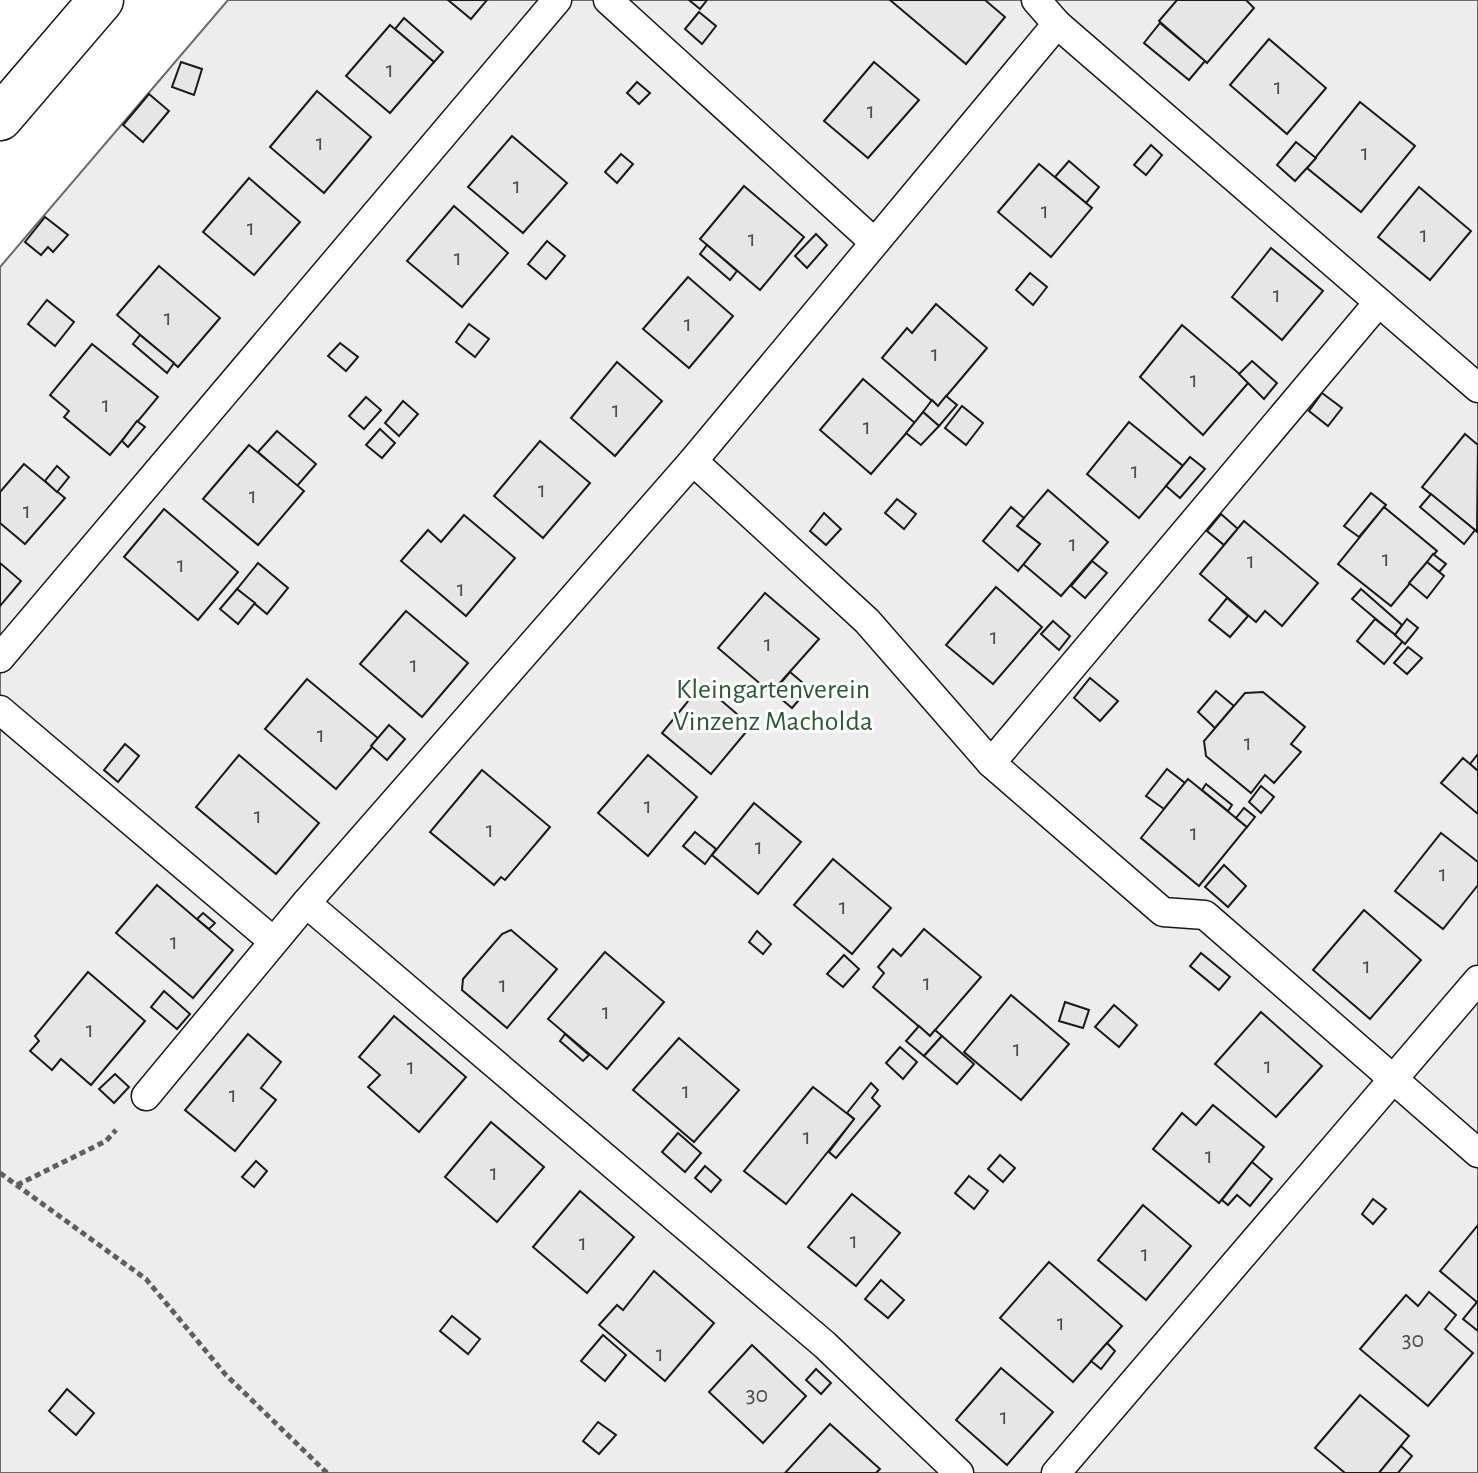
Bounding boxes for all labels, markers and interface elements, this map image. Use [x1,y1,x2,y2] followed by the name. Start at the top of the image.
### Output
[386,58,394,82] house number: 1
[1274,75,1282,99] house number: 1
[867,99,875,123] house number: 1
[316,131,324,155] house number: 1
[1361,141,1369,165] house number: 1
[513,174,521,198] house number: 1
[1041,199,1049,223] house number: 1
[247,216,255,240] house number: 1
[1420,223,1428,247] house number: 1
[748,227,756,251] house number: 1
[454,246,462,270] house number: 1
[1273,283,1281,307] house number: 1
[164,306,172,330] house number: 1
[684,312,692,336] house number: 1
[931,342,939,366] house number: 1
[1190,368,1198,392] house number: 1
[102,393,110,417] house number: 1
[612,398,620,422] house number: 1
[863,415,871,439] house number: 1
[1131,459,1139,483] house number: 1
[538,478,546,502] house number: 1
[249,484,257,508] house number: 1
[23,499,31,523] house number: 1
[1069,532,1077,556] house number: 1
[1382,547,1390,571] house number: 1
[1247,549,1255,573] house number: 1
[177,553,185,577] house number: 1
[457,577,465,601] house number: 1
[990,625,998,649] house number: 1
[764,632,772,656] house number: 1
[410,653,418,677] house number: 1
[673,676,873,736] park label: Kleingartenverein Vinzenz Macholda
[317,723,325,747] house number: 1
[1244,731,1252,755] house number: 1
[644,794,652,818] house number: 1
[254,804,262,828] house number: 1
[486,818,494,842] house number: 1
[1190,821,1198,845] house number: 1
[755,835,763,859] house number: 1
[1439,862,1447,886] house number: 1
[839,895,847,919] house number: 1
[170,930,178,954] house number: 1
[1363,954,1371,978] house number: 1
[923,971,931,995] house number: 1
[499,973,507,997] house number: 1
[602,1000,610,1024] house number: 1
[86,1018,94,1042] house number: 1
[1013,1037,1021,1061] house number: 1
[1264,1054,1272,1078] house number: 1
[407,1055,415,1079] house number: 1
[682,1079,690,1103] house number: 1
[229,1083,237,1107] house number: 1
[803,1125,811,1149] house number: 1
[1205,1144,1213,1168] house number: 1
[490,1161,498,1185] house number: 1
[850,1229,858,1253] house number: 1
[579,1231,587,1255] house number: 1
[1141,1242,1149,1266] house number: 1
[1057,1311,1065,1335] house number: 1
[1402,1328,1424,1352] house number: 30
[656,1342,664,1366] house number: 1
[746,1383,768,1407] house number: 30
[1000,1405,1008,1429] house number: 1

